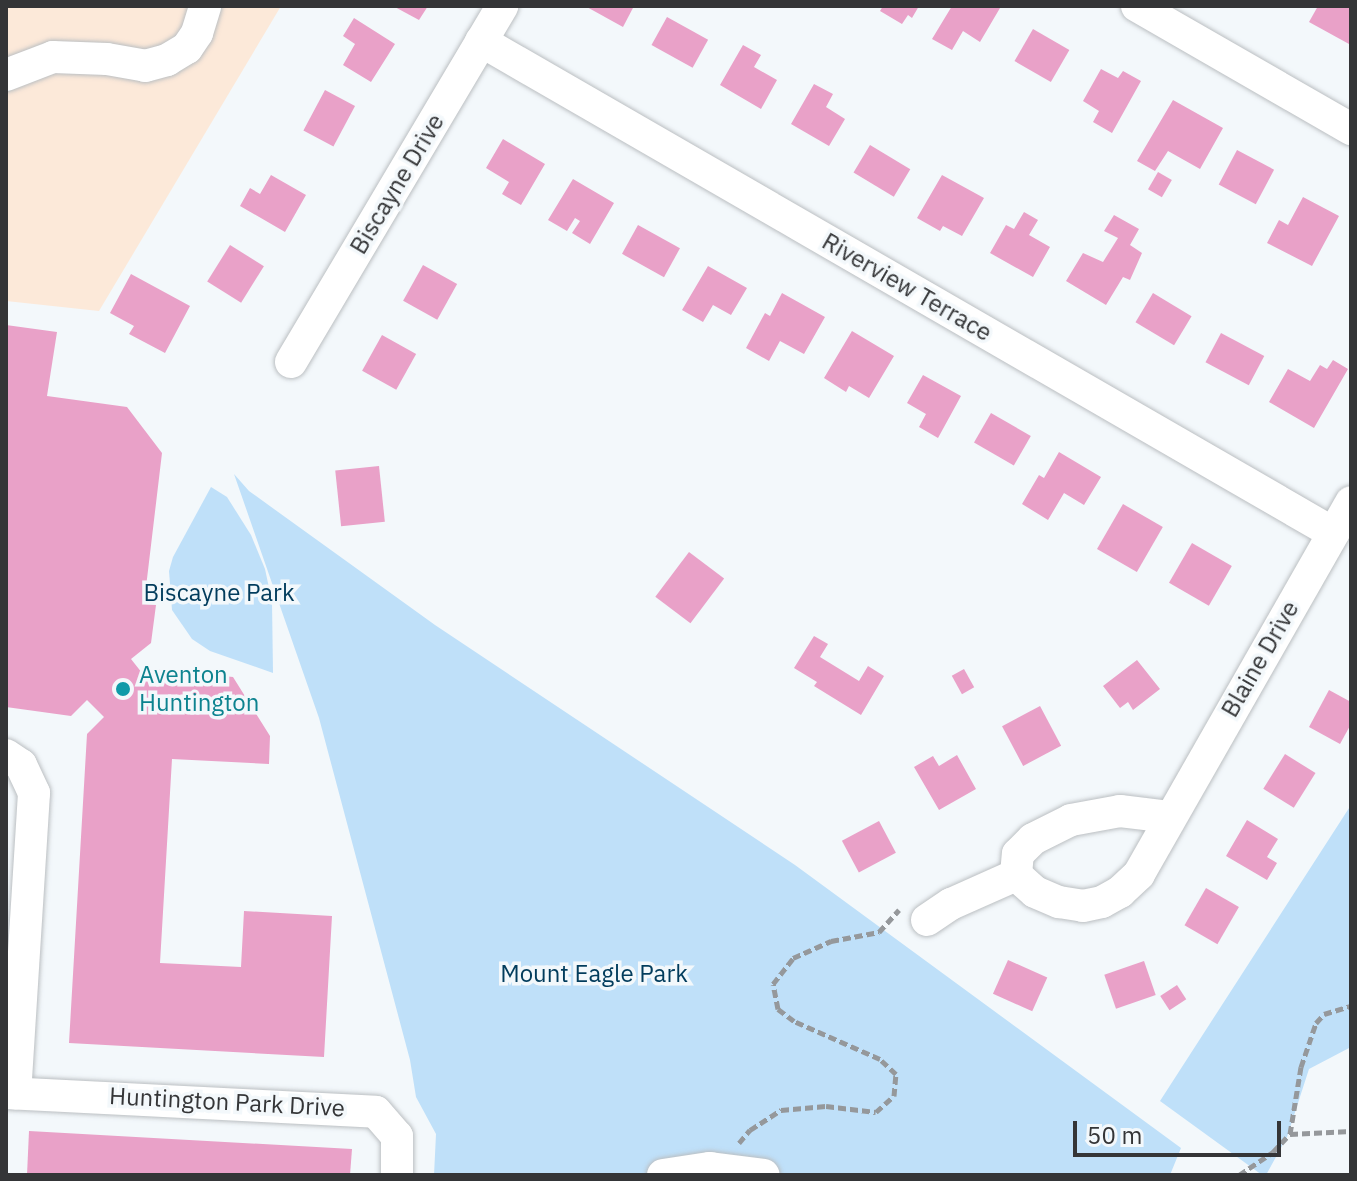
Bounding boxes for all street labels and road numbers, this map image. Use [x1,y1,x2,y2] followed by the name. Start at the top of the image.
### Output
[344,109,450,259] street label: Biscayne Drive
[817,227,997,347] street label: Riverview Terrace
[1215,596,1305,722] street label: Blaine Drive
[108,1081,346,1123] street label: Huntington Park Drive

